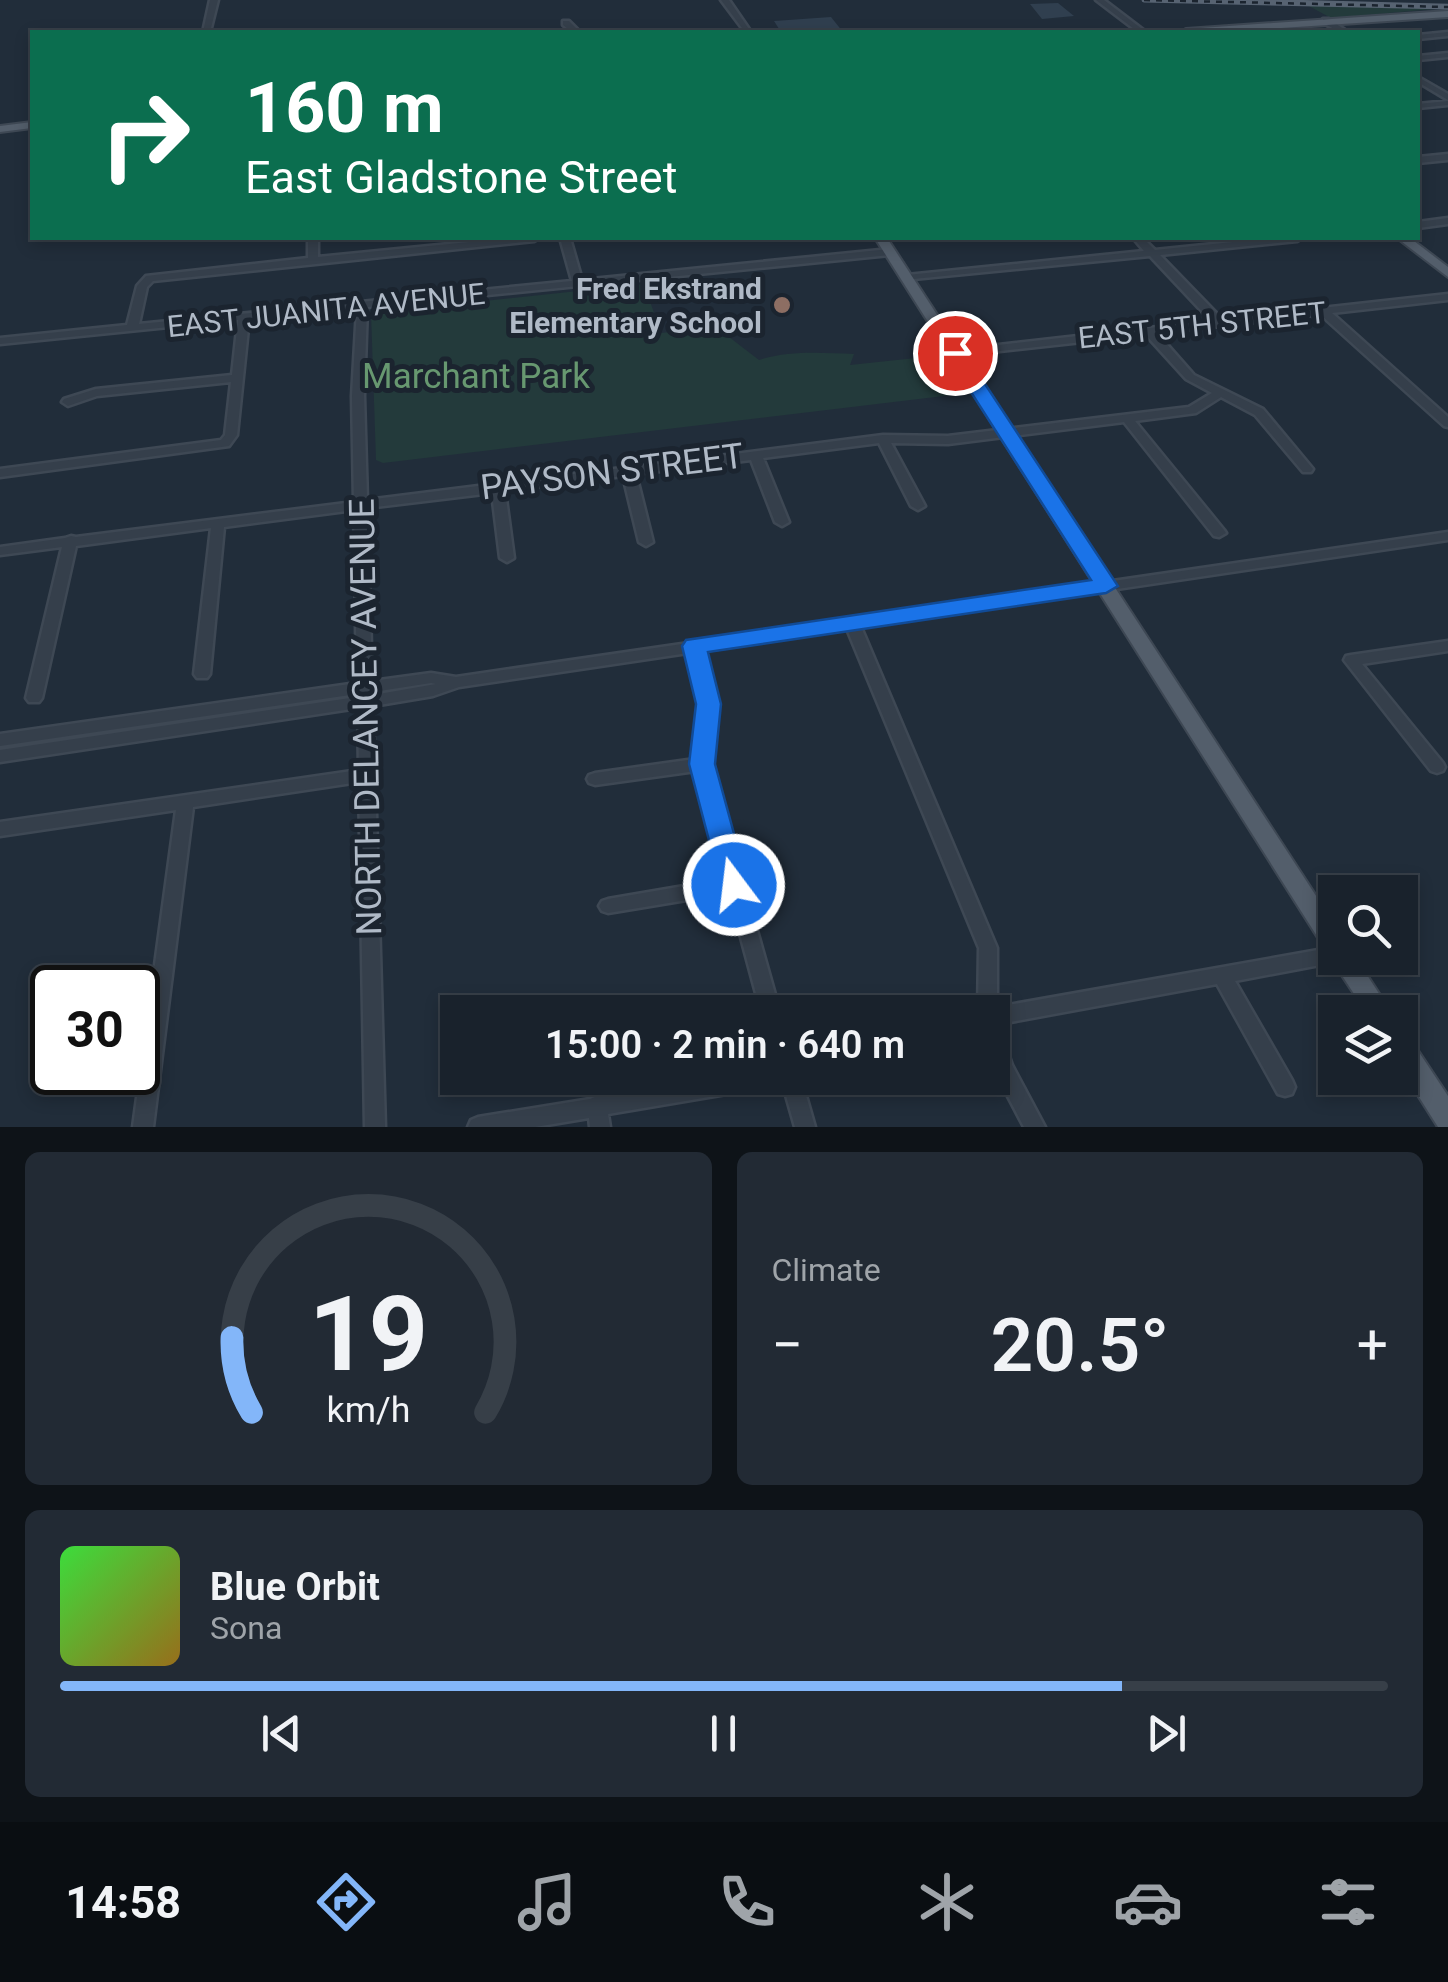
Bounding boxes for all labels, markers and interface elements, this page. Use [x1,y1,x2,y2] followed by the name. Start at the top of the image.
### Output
[245,67,444,149] text: 160 m
[80,70,210,200] icon: right
[245,151,677,204] text: East Gladstone Street
[509,271,762,340] place label: Fred Ekstrand Elementary School
[165,276,487,344] street label: EAST JUANITA AVENUE
[771,294,793,316] marker: Fred Ekstrand Elementary School
[1076,295,1328,355] street label: EAST 5TH STREET
[913,311,998,396] pin
[928,326,983,381] icon: arrive
[362,356,590,397] park label: Marchant Park
[478,436,746,508] street label: PAYSON STREET
[342,498,390,936] street label: NORTH DELANCEY AVENUE
[682,833,786,937] position arrow
[1318,875,1418,1095] map controls
[1318,875,1418,975] button: search
[30,965,160,1095] speed limit sign: 30
[1318,995,1418,1095] button: layers
[545,1023,905,1067] text: 15:00 · 2 min · 640 m
[772,1251,881,1289] text: Climate
[309,1274,428,1395] text: 19
[990,1301,1169,1389] text: 20.5°
[772,1313,803,1377] text: −
[1357,1313,1388,1377] text: +
[326,1389,410,1431] text: km/h
[210,1565,380,1609] text: Blue Orbit
[210,1609,282,1647] text: Sona
[254,1706,309,1761] icon: previous
[696,1706,751,1761] icon: pause
[1139,1706,1194,1761] icon: next
[311,1867,381,1937] icon: directions
[512,1867,582,1937] icon: music
[712,1867,782,1937] icon: phone
[912,1867,982,1937] icon: climate
[1113,1867,1183,1937] icon: car
[1313,1867,1383,1937] icon: filters
[65,1876,181,1929] text: 14:58

